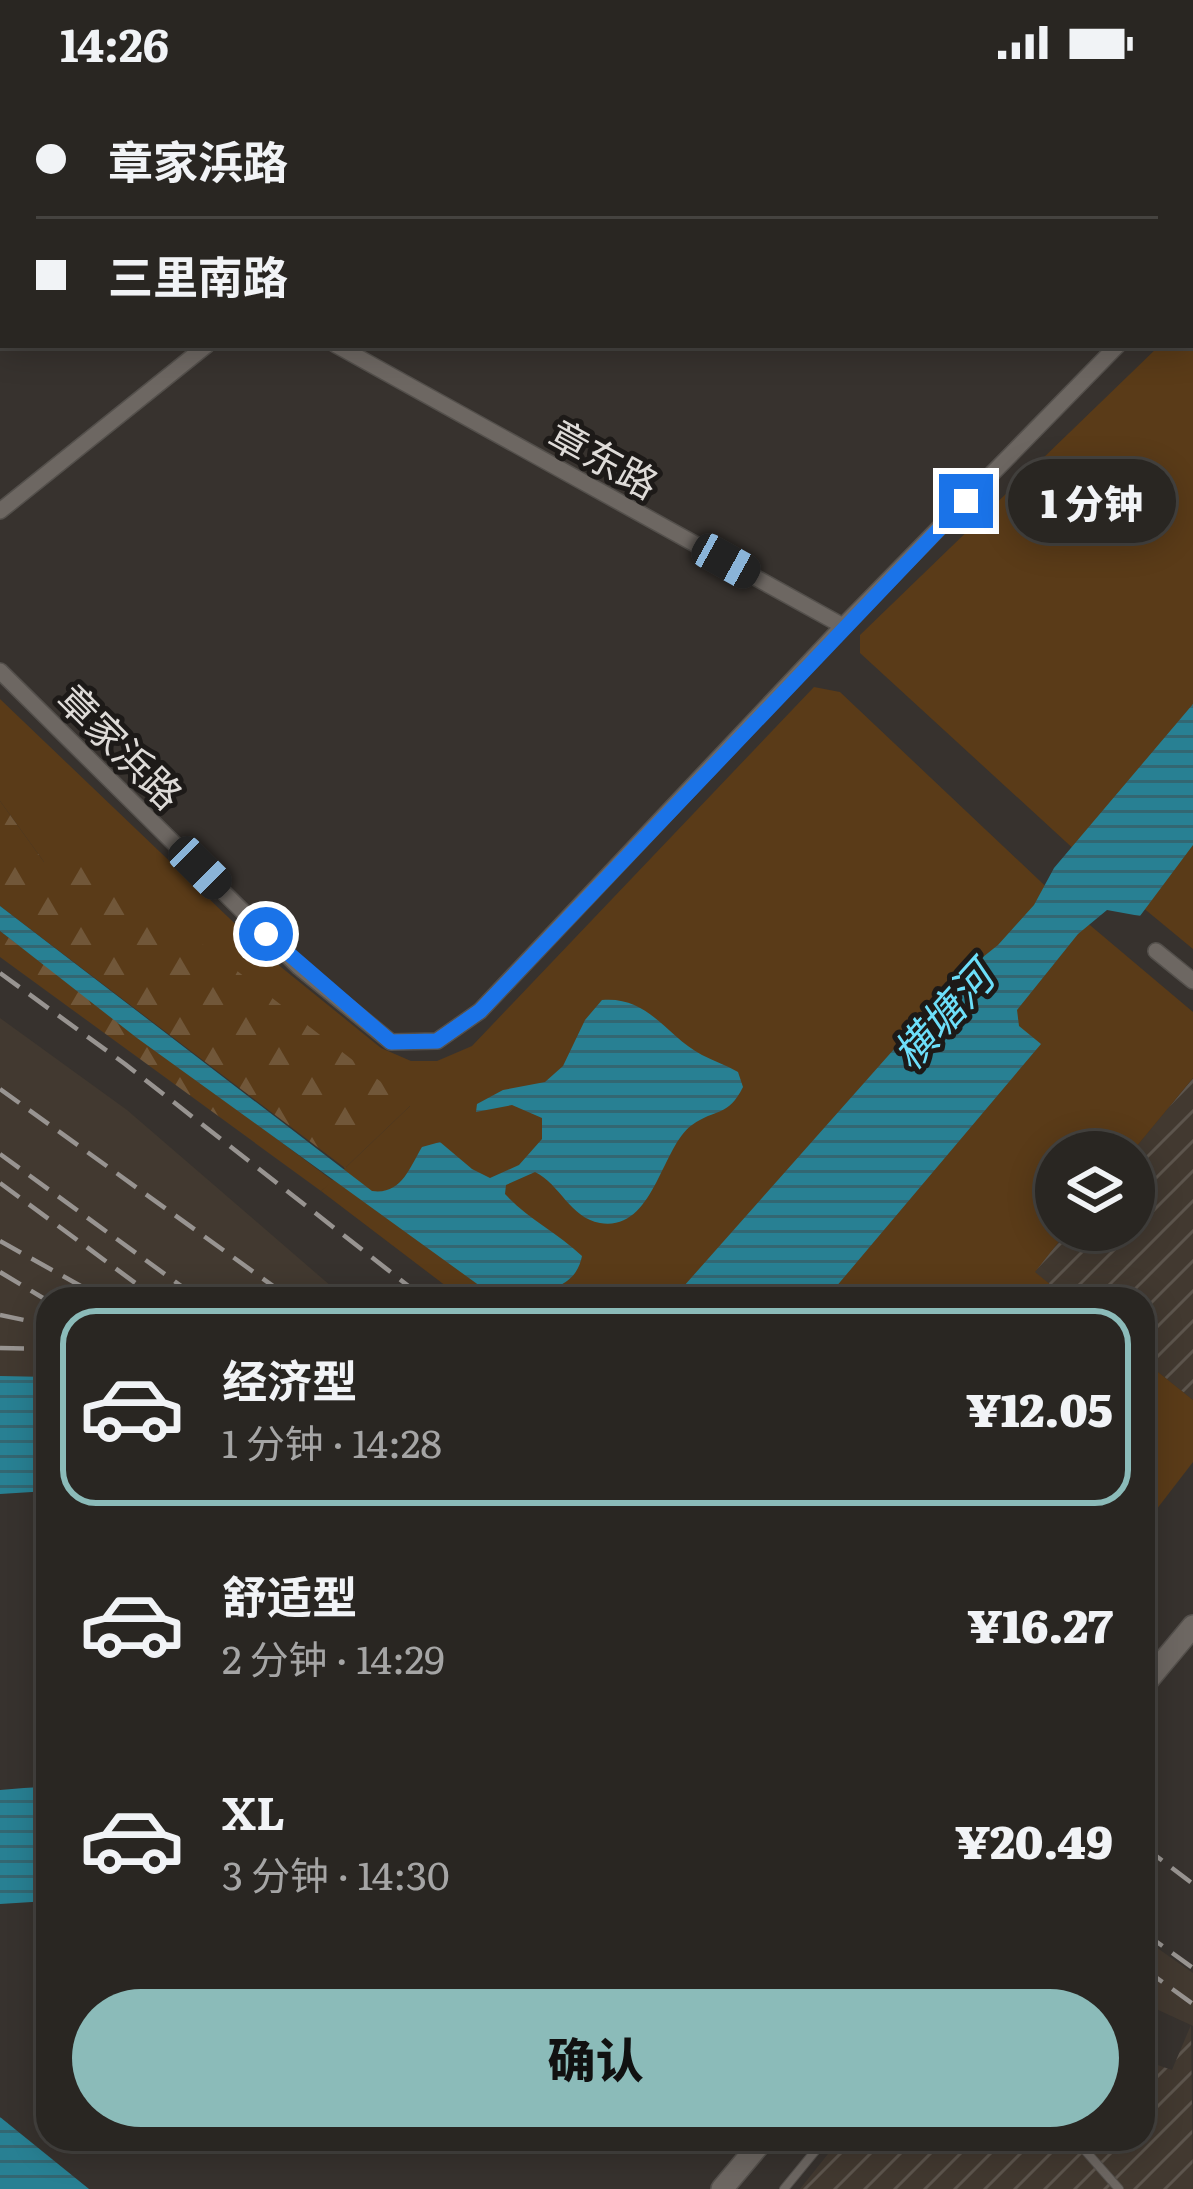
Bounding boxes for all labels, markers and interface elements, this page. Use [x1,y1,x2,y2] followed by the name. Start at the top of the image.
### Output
[60,9,169,76] text: 14:26
[108,126,288,193] text: 章家浜路
[108,241,288,308] text: 三里南路
[540,403,670,511] street label: 章东路
[1008,459,1176,543] callout: 1 分钟
[1041,472,1143,530] text: 1 分钟
[939,474,993,528] route end
[686,528,766,594] car
[46,669,198,821] street label: 章家浜路
[162,830,238,906] car
[239,907,293,961] route start
[876,941,1011,1082] water label: 横塘河
[1035,1131,1155,1251] map controls
[1035,1131,1155,1251] button: layers
[222,1345,357,1412] text: 经济型
[78,1353,186,1461] icon: car
[966,1374,1113,1441] text: ¥12.05
[222,1412,442,1470] text: 1 分钟 · 14:28
[222,1561,357,1628] text: 舒适型
[78,1569,186,1677] icon: car
[967,1590,1113,1657] text: ¥16.27
[222,1628,445,1686] text: 2 分钟 · 14:29
[222,1777,285,1844] text: XL
[78,1785,186,1893] icon: car
[955,1806,1113,1873] text: ¥20.49
[222,1844,450,1902] text: 3 分钟 · 14:30
[72,1989,1119,2127] button: 确认

